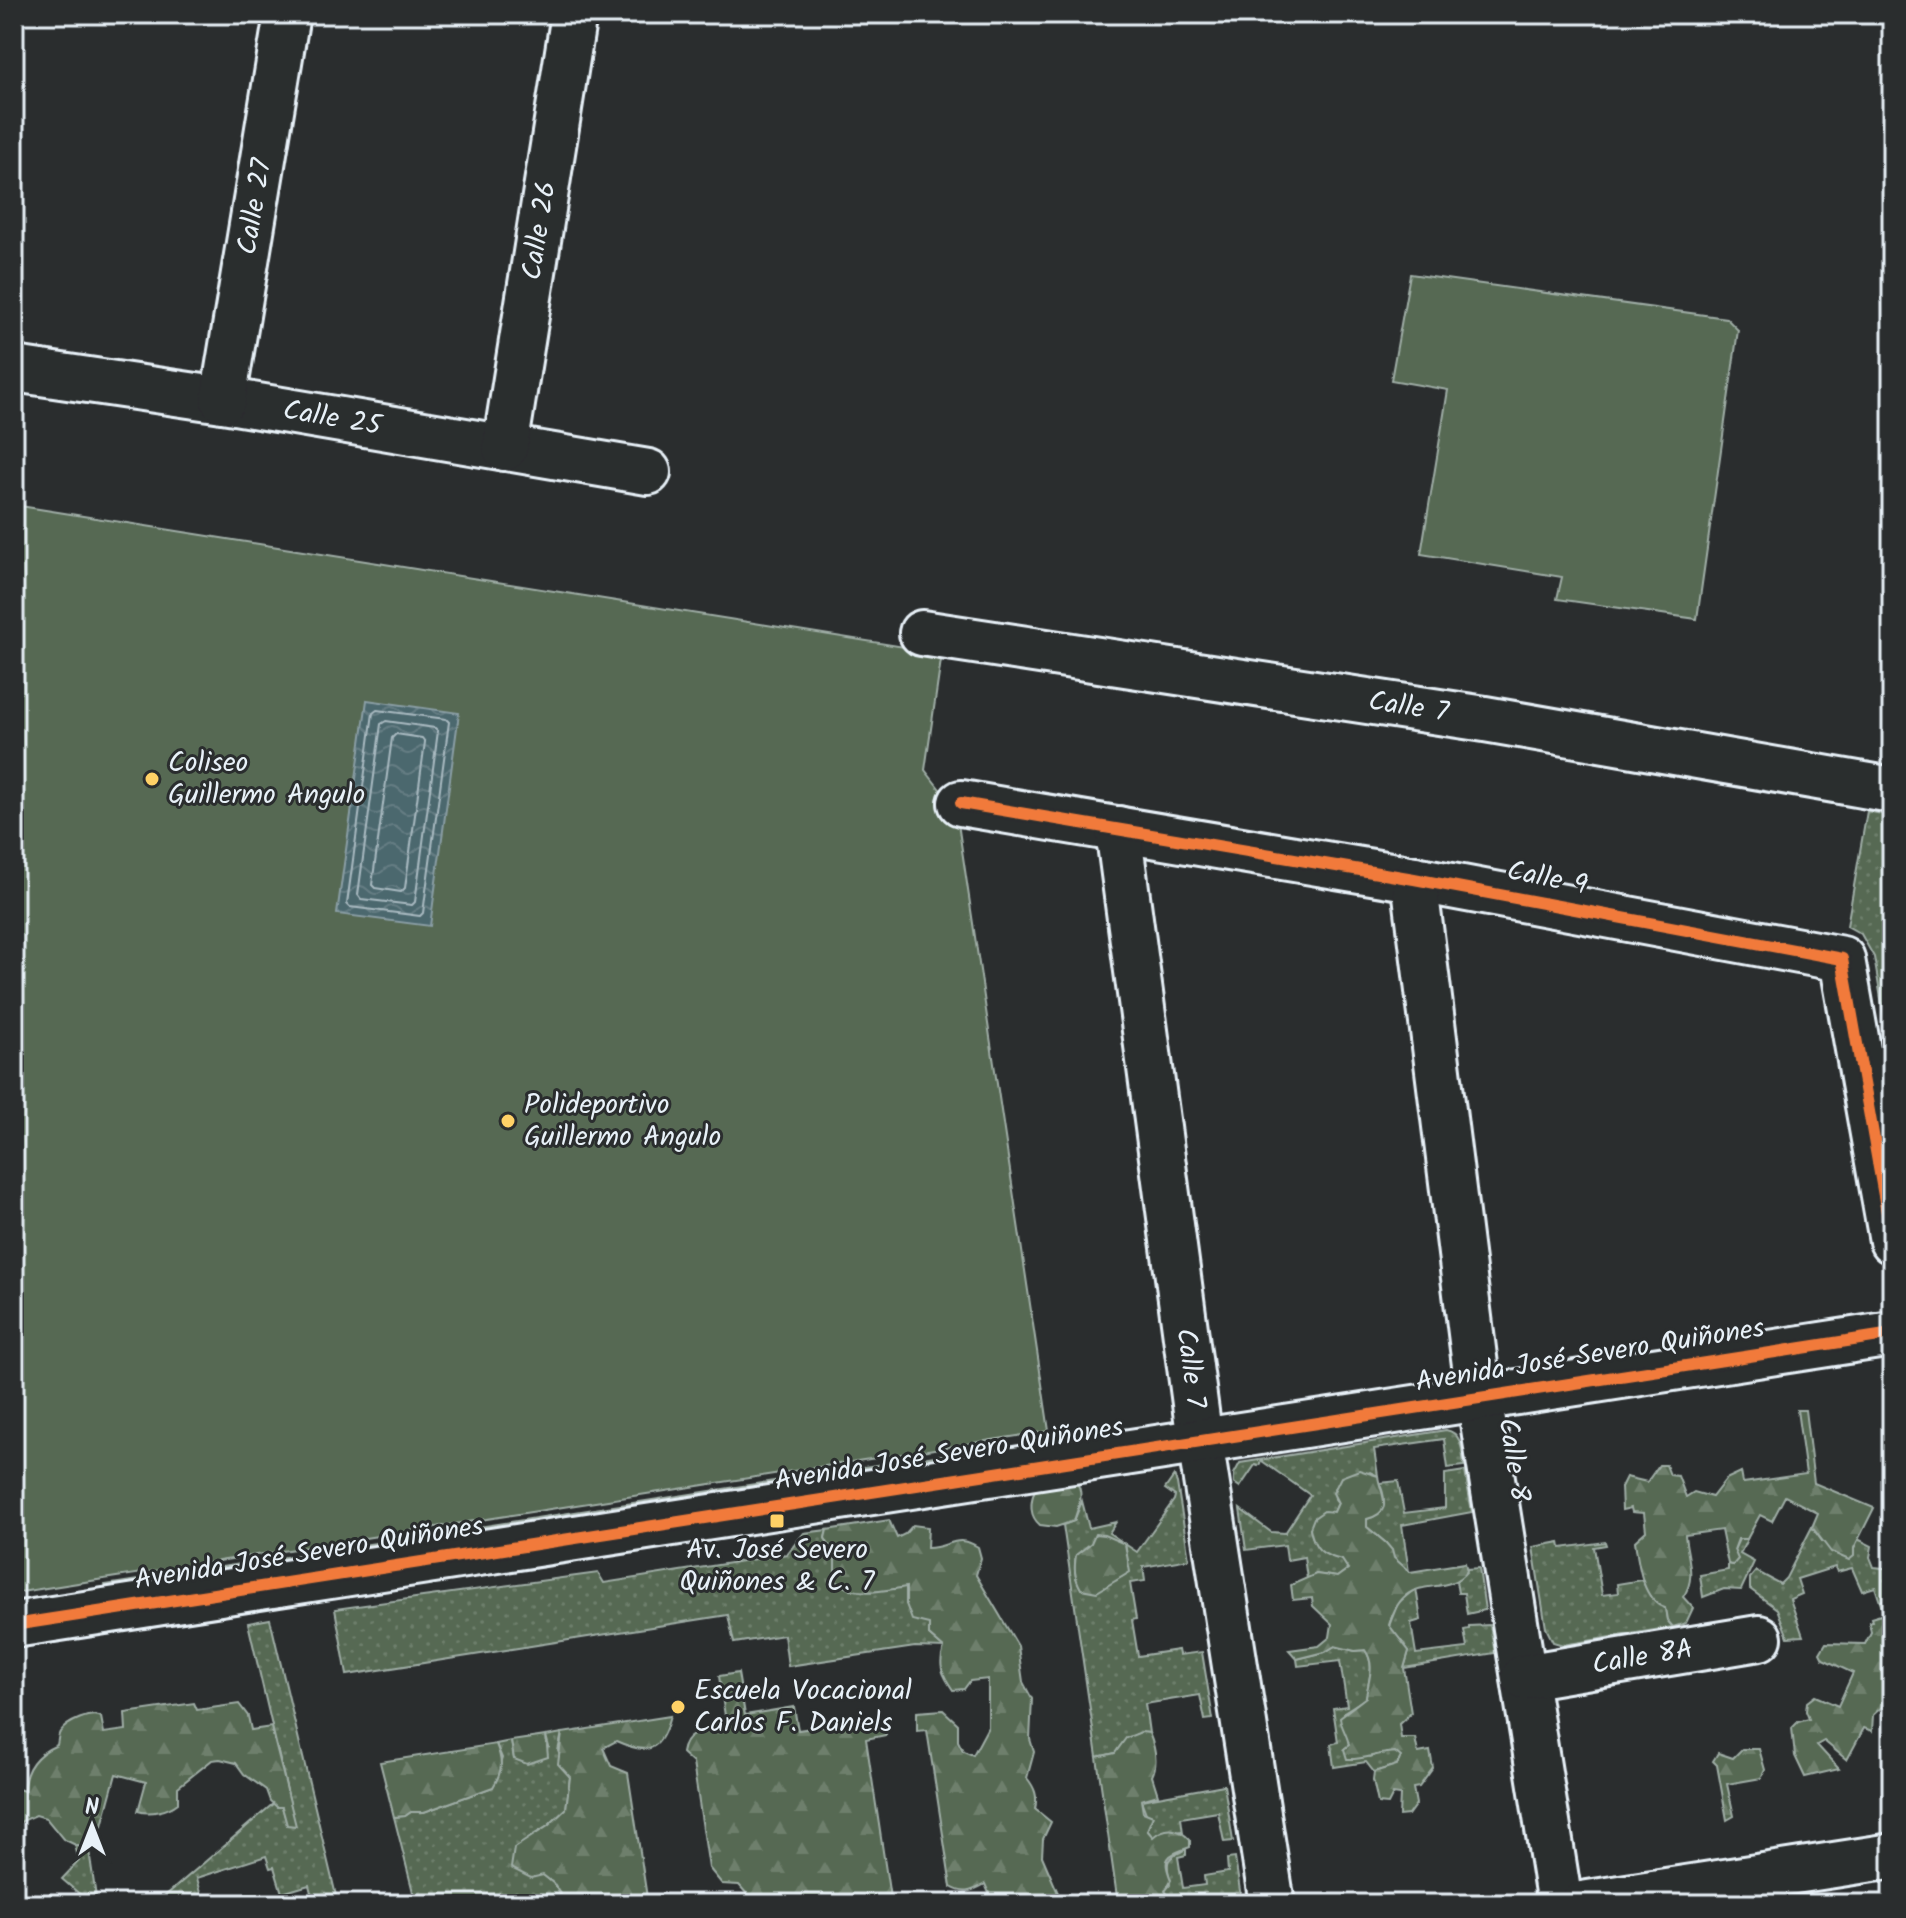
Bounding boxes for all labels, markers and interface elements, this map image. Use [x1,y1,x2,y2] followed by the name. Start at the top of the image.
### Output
[225,154,285,258] street label: Calle 27
[510,178,570,283] street label: Calle 26
[280,388,387,449] street label: Calle 25
[1365,679,1453,736] street label: Calle 7
[168,741,365,818] place label: Coliseo Guillermo Angulo
[143,770,161,788] marker: Coliseo Guillermo Angulo
[1503,849,1591,909] street label: Calle 9
[524,1083,721,1160] place label: Polideportivo Guillermo Angulo
[499,1112,517,1130] marker: Polideportivo Guillermo Angulo
[1412,1306,1768,1406] street label: Avenida José Severo Quiñones
[1163,1325,1218,1412] street label: Calle 7
[771,1405,1127,1505] street label: Avenida José Severo Quiñones
[1484,1415,1542,1505] street label: Calle 8
[131,1504,487,1604] street label: Avenida José Severo Quiñones
[768,1512,786,1530] marker: Av. José Severo Quiñones & C. 7
[680,1528,876,1605] place label: Av. José Severo Quiñones & C. 7
[1589,1627,1696,1688] street label: Calle 8A
[694,1669,912,1746] place label: Escuela Vocacional Carlos F. Daniels
[669,1698,687,1716] marker: Escuela Vocacional Carlos F. Daniels
[52,1786,132,1866] north arrow
[85,1791,99,1826] text: N

